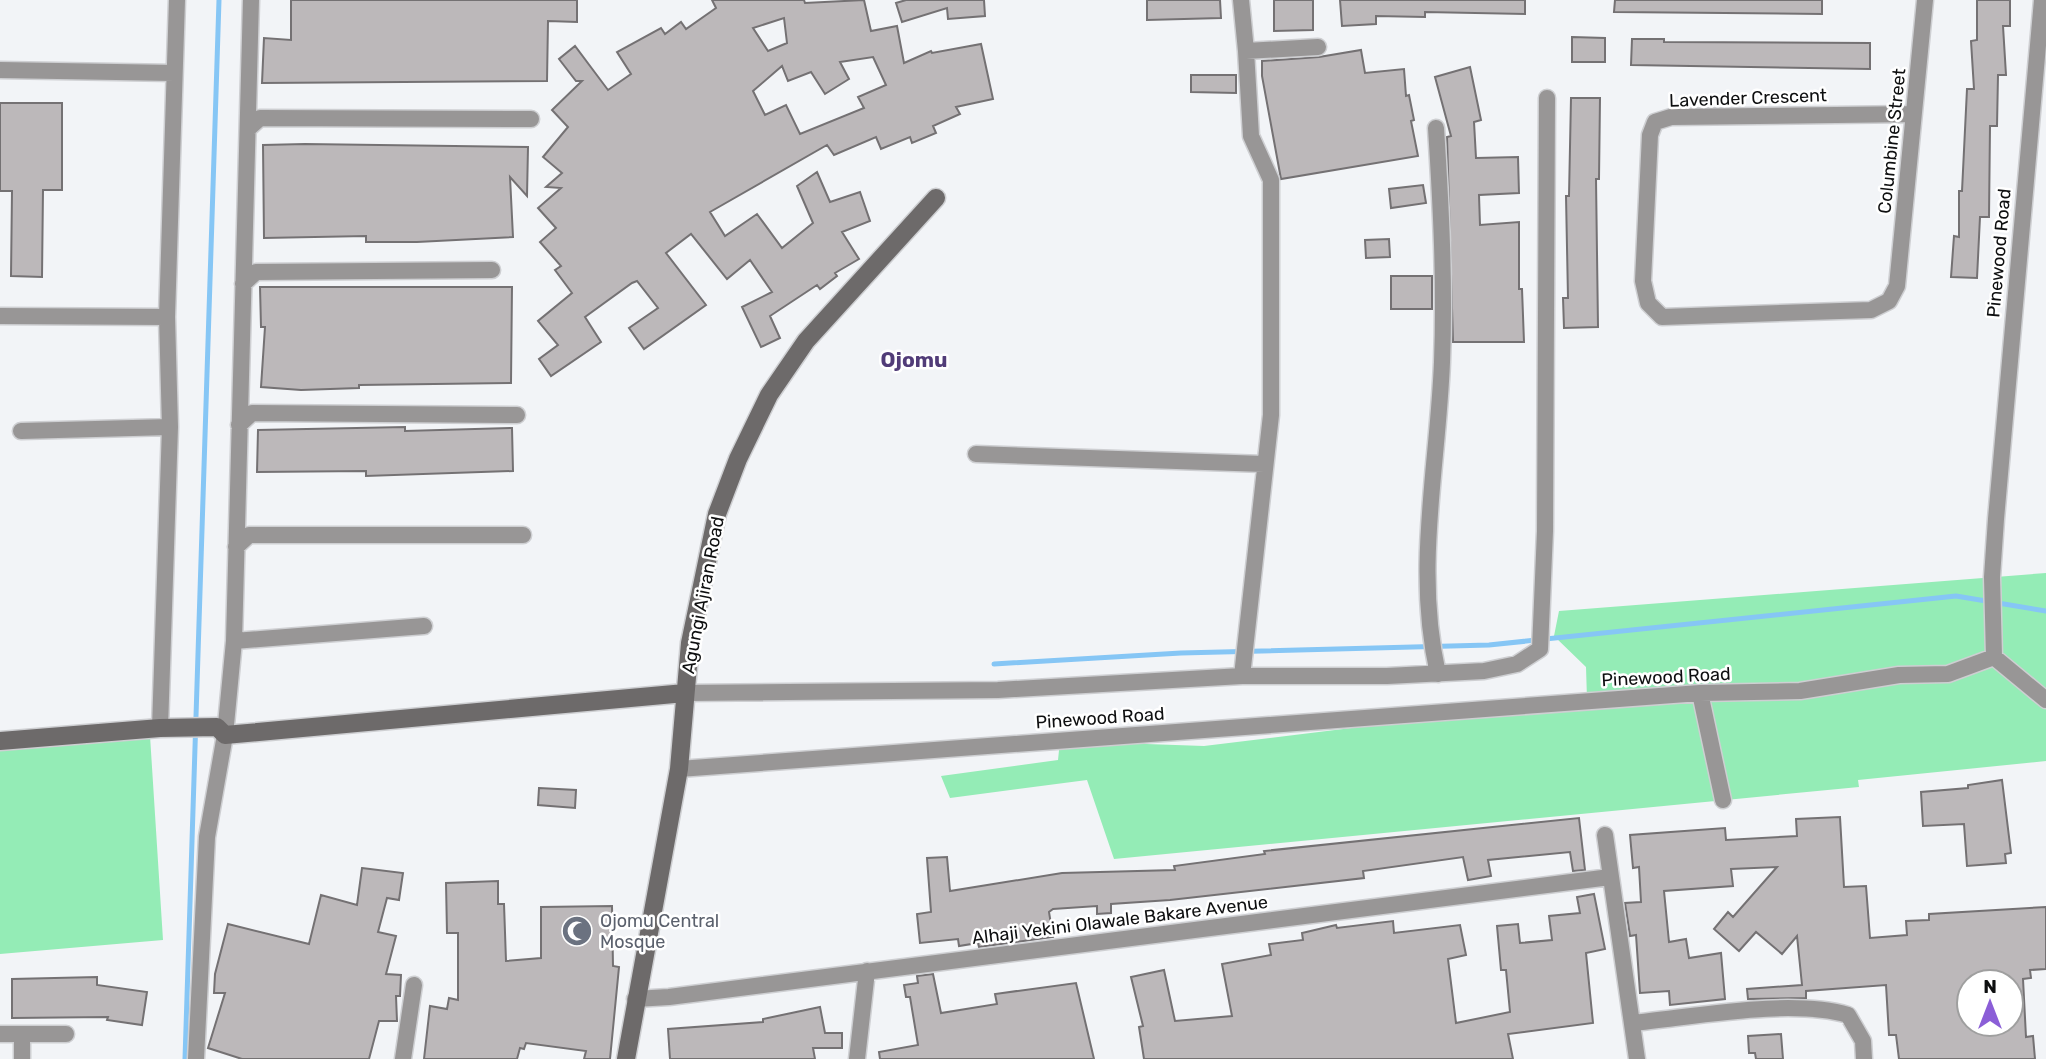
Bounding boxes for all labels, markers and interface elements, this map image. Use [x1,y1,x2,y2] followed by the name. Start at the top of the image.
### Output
[1873,67,1911,215] street label: Columbine Street
[1669,84,1827,112] street label: Lavender Crescent
[1982,188,2016,318] street label: Pinewood Road
[881,347,947,372] district label: Ojomu
[677,515,729,675] street label: Agungi Ajiran Road
[1601,663,1731,691] street label: Pinewood Road
[1035,703,1165,733] street label: Pinewood Road
[971,891,1269,949] street label: Alhaji Yekini Olawale Bakare Avenue
[600,910,719,953] place label: Ojomu Central Mosque
[560,914,594,948] mosque icon: Ojomu Central Mosque
[1955,968,2025,1038] north arrow
[1983,975,1997,998] text: N

